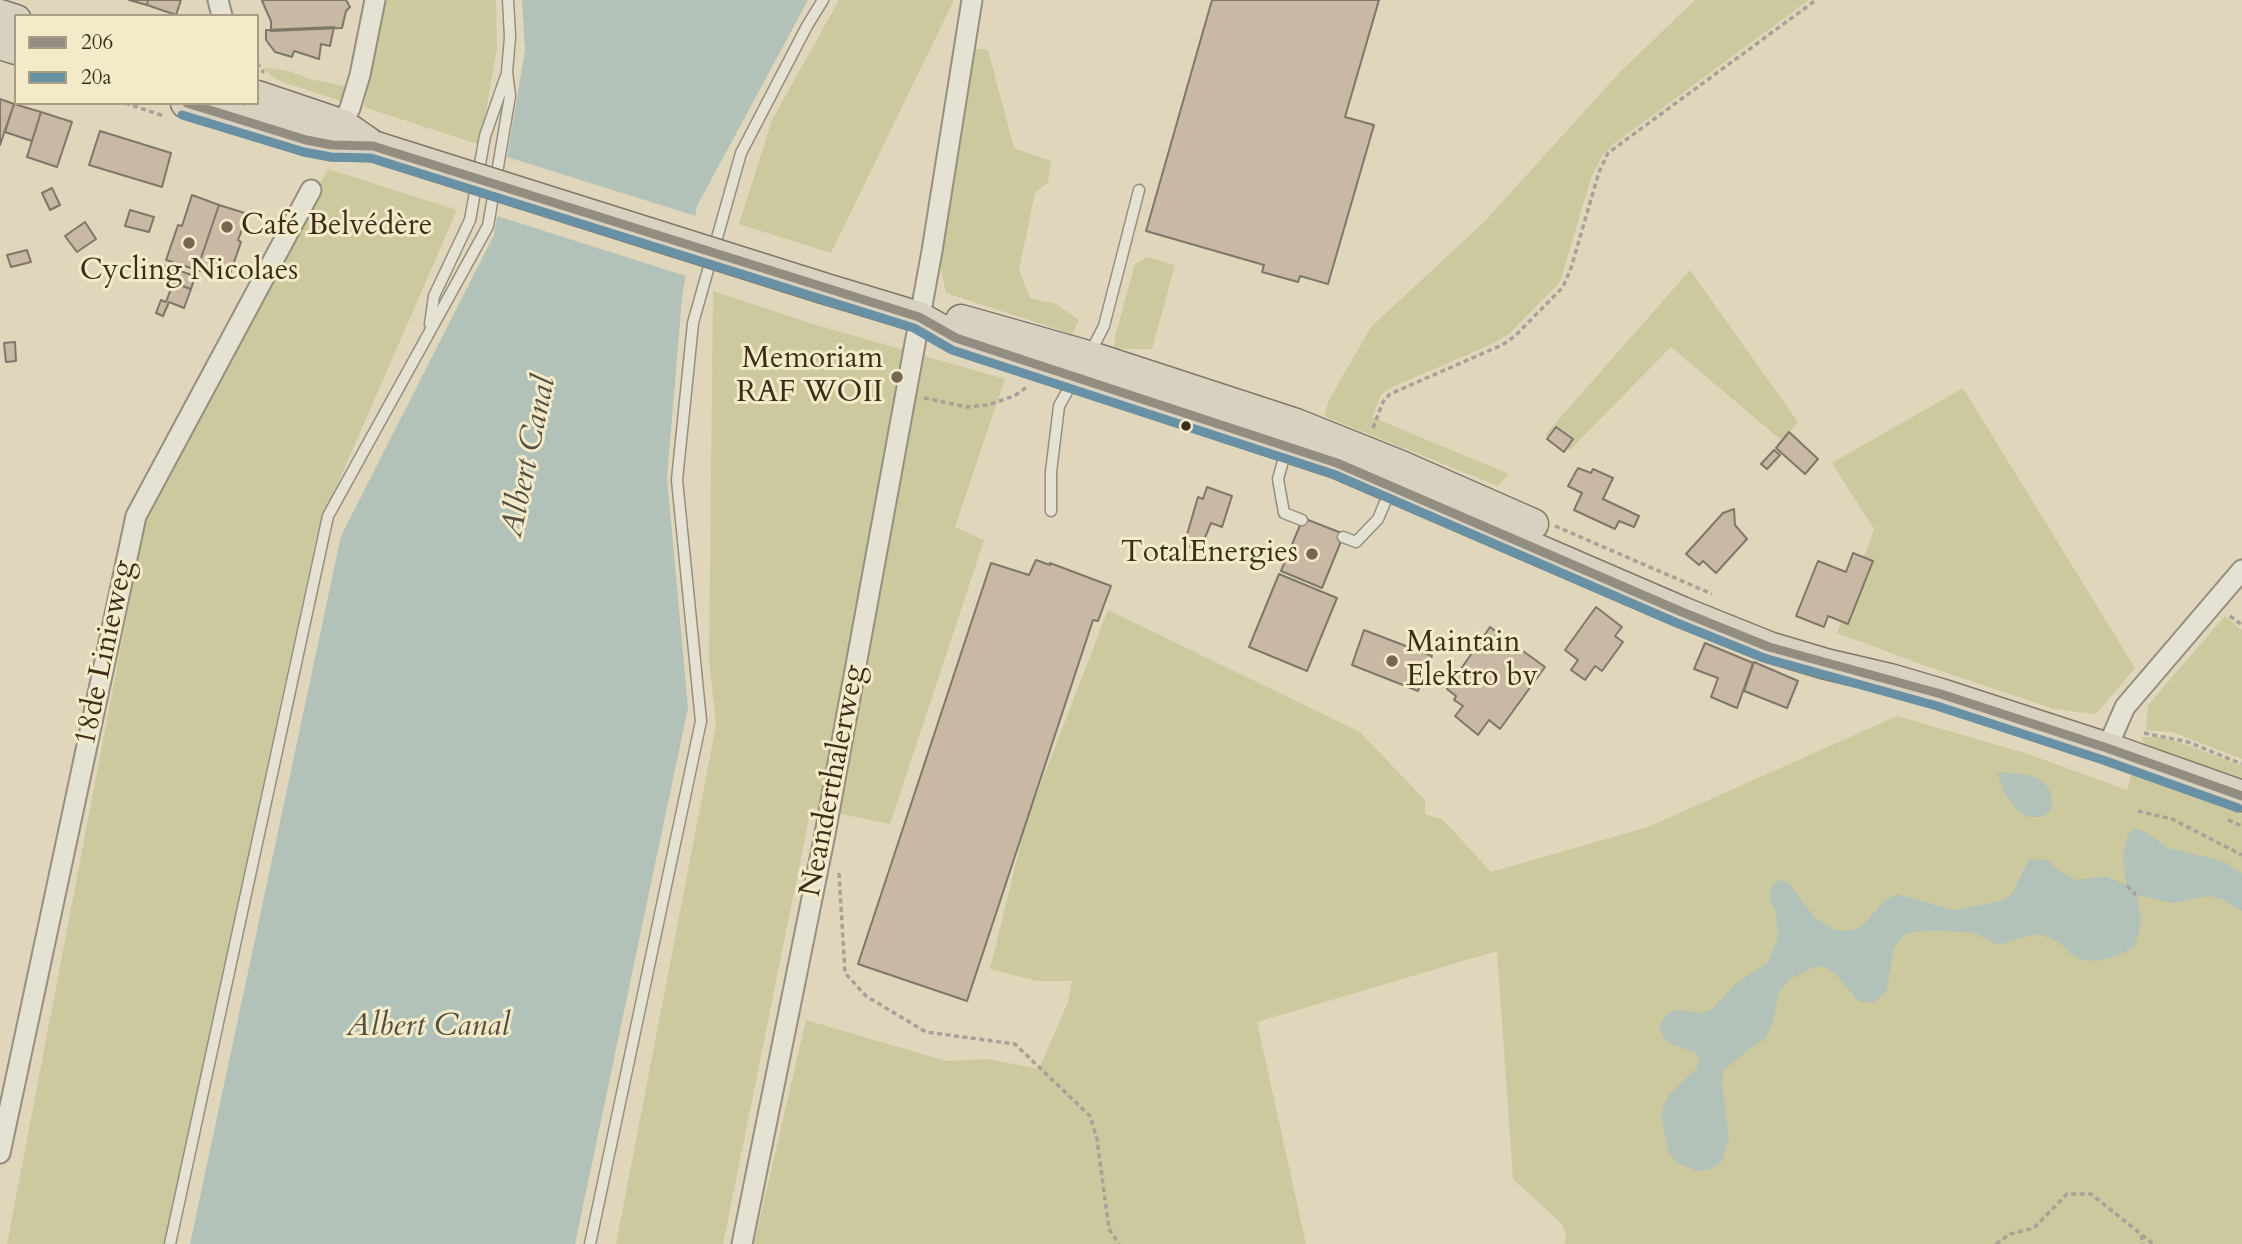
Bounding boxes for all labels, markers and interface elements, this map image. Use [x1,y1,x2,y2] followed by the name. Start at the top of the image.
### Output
[14,14,259,105] legend
[81,28,113,57] text: 206
[81,63,112,92] text: 20a
[241,209,432,245] place label: Café Belvédère
[219,219,235,235] marker: Café Belvédère
[181,235,197,251] marker: Cycling Nicolaes
[80,254,298,290] place label: Cycling Nicolaes
[736,342,883,412] place label: Memoriam RAF WOII
[889,369,905,385] marker: Memoriam RAF WOII
[494,373,566,541] water label: Albert Canal
[1179,419,1193,433] unlabelled marker
[1121,536,1298,572] place label: TotalEnergies
[1304,546,1320,562] marker: TotalEnergies
[69,557,143,749] street label: 18de Linieweg
[1406,626,1538,696] place label: Maintain Elektro bv
[1384,653,1400,669] marker: Maintain Elektro bv
[794,662,874,900] street label: Neanderthalerweg
[346,1009,510,1047] water label: Albert Canal

